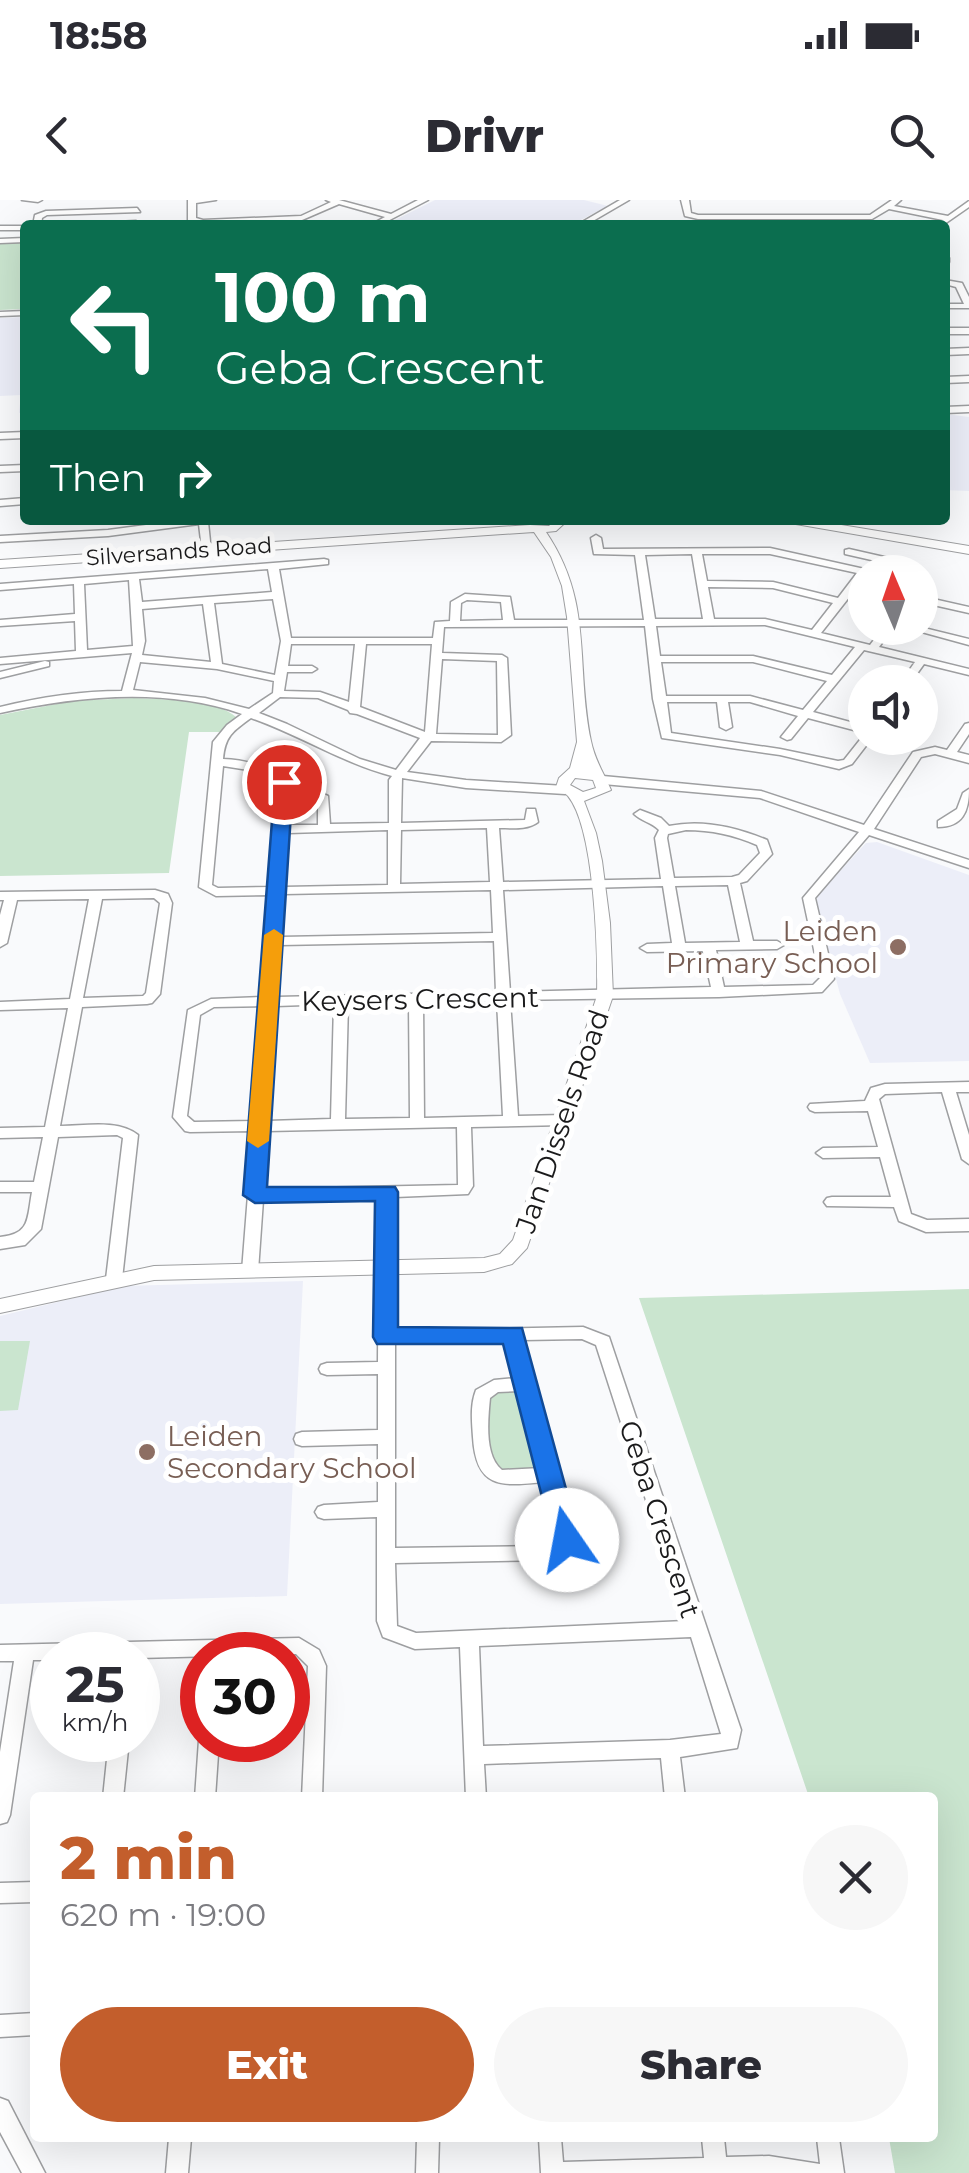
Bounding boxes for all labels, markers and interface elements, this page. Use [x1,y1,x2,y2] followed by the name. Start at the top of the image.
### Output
[50,12,148,59] text: 18:58
[30,108,85,163] icon: back
[425,108,544,163] text: Drivr
[884,108,939,163] icon: search
[215,254,431,340] text: 100 m
[50,260,180,390] icon: left
[215,340,545,395] text: Geba Crescent
[166,450,221,505] icon: right
[50,454,146,501] text: Then
[85,532,273,571] street label: Silversands Road
[848,555,938,645] north arrow
[848,555,938,755] map controls
[848,665,938,755] button: sound
[242,740,327,825] pin
[257,755,312,810] icon: arrive
[666,914,878,980] place label: Leiden Primary School
[887,936,909,958] marker: Leiden Primary School
[301,980,539,1018] street label: Keysers Crescent
[508,1005,616,1238] street label: Jan Dissels Road
[612,1416,708,1622] street label: Geba Crescent
[167,1419,417,1485] place label: Leiden Secondary School
[136,1441,158,1463] marker: Leiden Secondary School
[515,1488,619,1592] position arrow
[180,1632,310,1762] speed limit sign: 30
[65,1654,125,1715] text: 25
[62,1707,128,1737] text: km/h
[60,1821,237,1894] text: 2 min
[803,1825,908,1930] button: close
[60,1895,266,1934] text: 620 m · 19:00
[60,2007,474,2122] button: Exit
[494,2007,908,2122] button: Share

